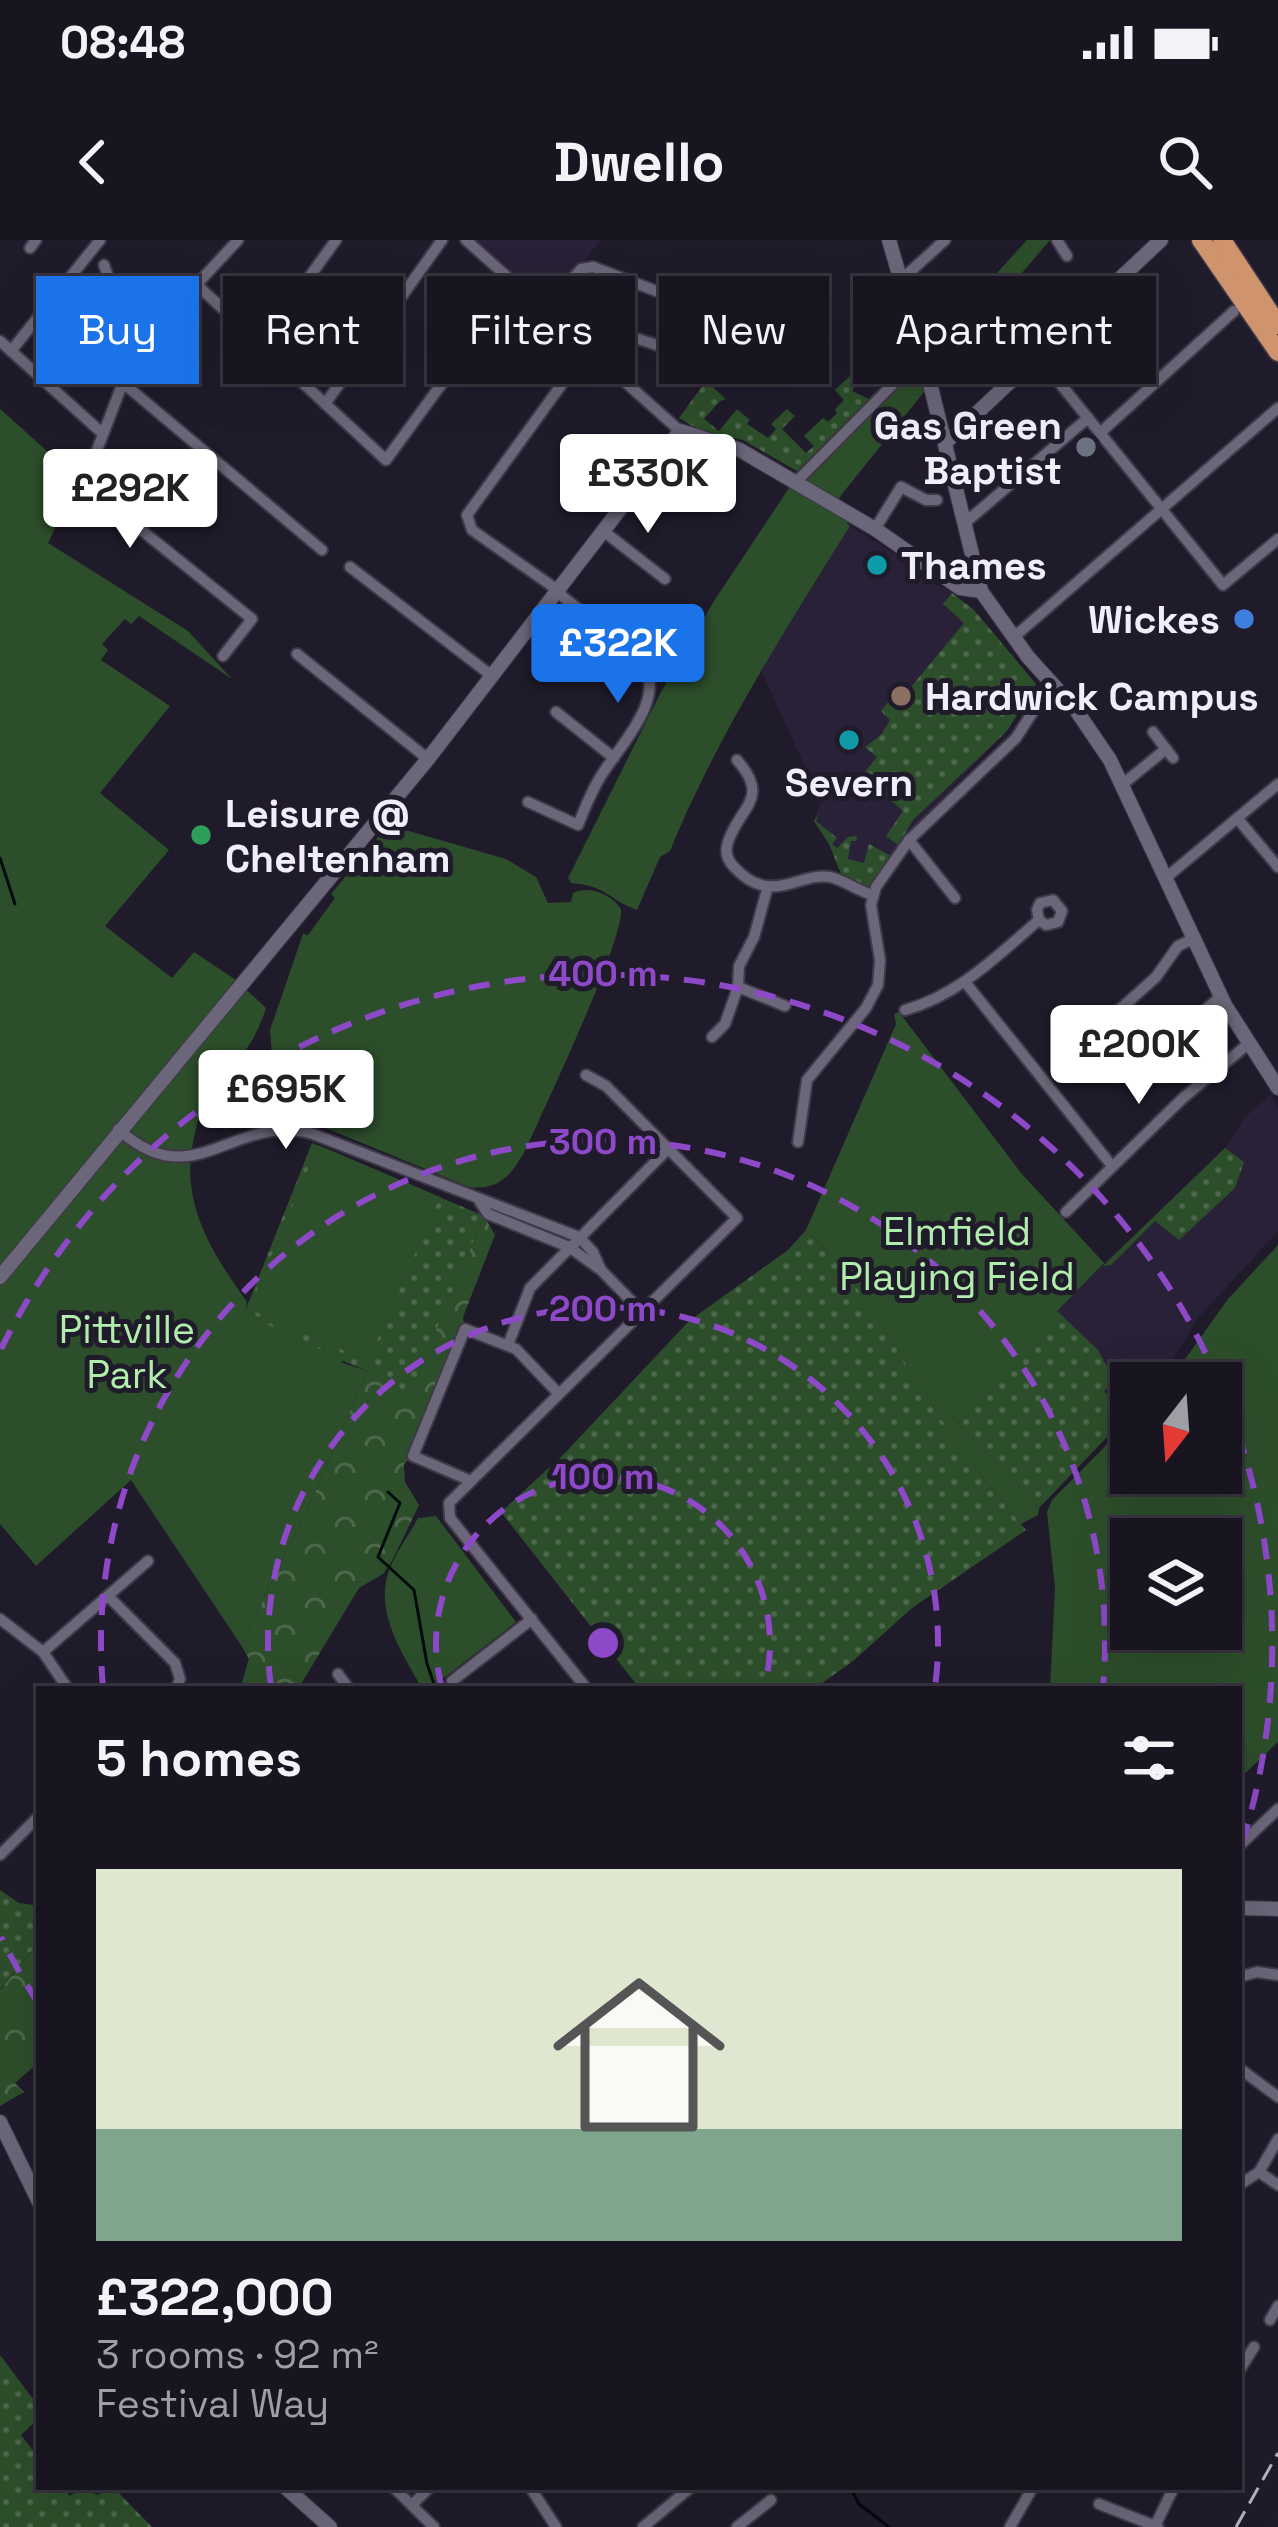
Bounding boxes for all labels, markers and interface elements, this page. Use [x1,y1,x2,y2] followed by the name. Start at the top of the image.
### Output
[60,14,185,71] text: 08:48
[553,128,725,197] text: Dwello
[60,129,126,195] icon: back
[1152,129,1218,195] icon: search
[36,276,199,384] chip: Buy
[223,276,403,384] chip: Rent
[427,276,635,384] chip: Filters
[659,276,829,384] chip: New
[853,276,1156,384] chip: Apartment
[874,401,1062,495] place label: Gas Green Baptist
[564,434,732,536] pin: £330K
[1073,434,1099,460] marker: Gas Green Baptist
[587,448,709,497] text: £330K
[46,449,214,551] pin: £292K
[70,463,190,512] text: £292K
[901,541,1047,590] place label: Thames
[864,552,890,578] marker: Thames
[1088,595,1220,644] place label: Wickes
[534,604,702,706] pin: £322K
[1231,606,1257,632] marker: Wickes
[558,618,678,667] text: £322K
[925,672,1259,721] place label: Hardwick Campus
[888,683,914,709] marker: Hardwick Campus
[836,727,862,753] marker: Severn
[785,758,913,807] place label: Severn
[225,789,451,883] place label: Leisure @ Cheltenham
[188,822,214,848] marker: Leisure @ Cheltenham
[548,951,658,997] text: 400 m
[1055,1005,1223,1107] pin: £200K
[1077,1019,1201,1068] text: £200K
[202,1050,370,1152] pin: £695K
[226,1064,346,1113] text: £695K
[549,1119,657,1165] text: 300 m
[839,1207,1075,1301] park label: Elmfield Playing Field
[549,1286,657,1332] text: 200 m
[59,1305,195,1399] park label: Pittville Park
[1110,1362,1242,1494] north arrow
[1110,1362,1242,1650] map controls
[552,1454,654,1500] text: 100 m
[1110,1518,1242,1650] button: layers
[582,1622,624,1664] centre of rings
[1116,1725,1182,1791] icon: filters
[96,1726,302,1791] text: 5 homes
[531,1947,747,2163] icon: home
[96,2265,334,2330] text: £322,000
[96,2330,378,2379] text: 3 rooms · 92 m²
[96,2379,329,2428] text: Festival Way

